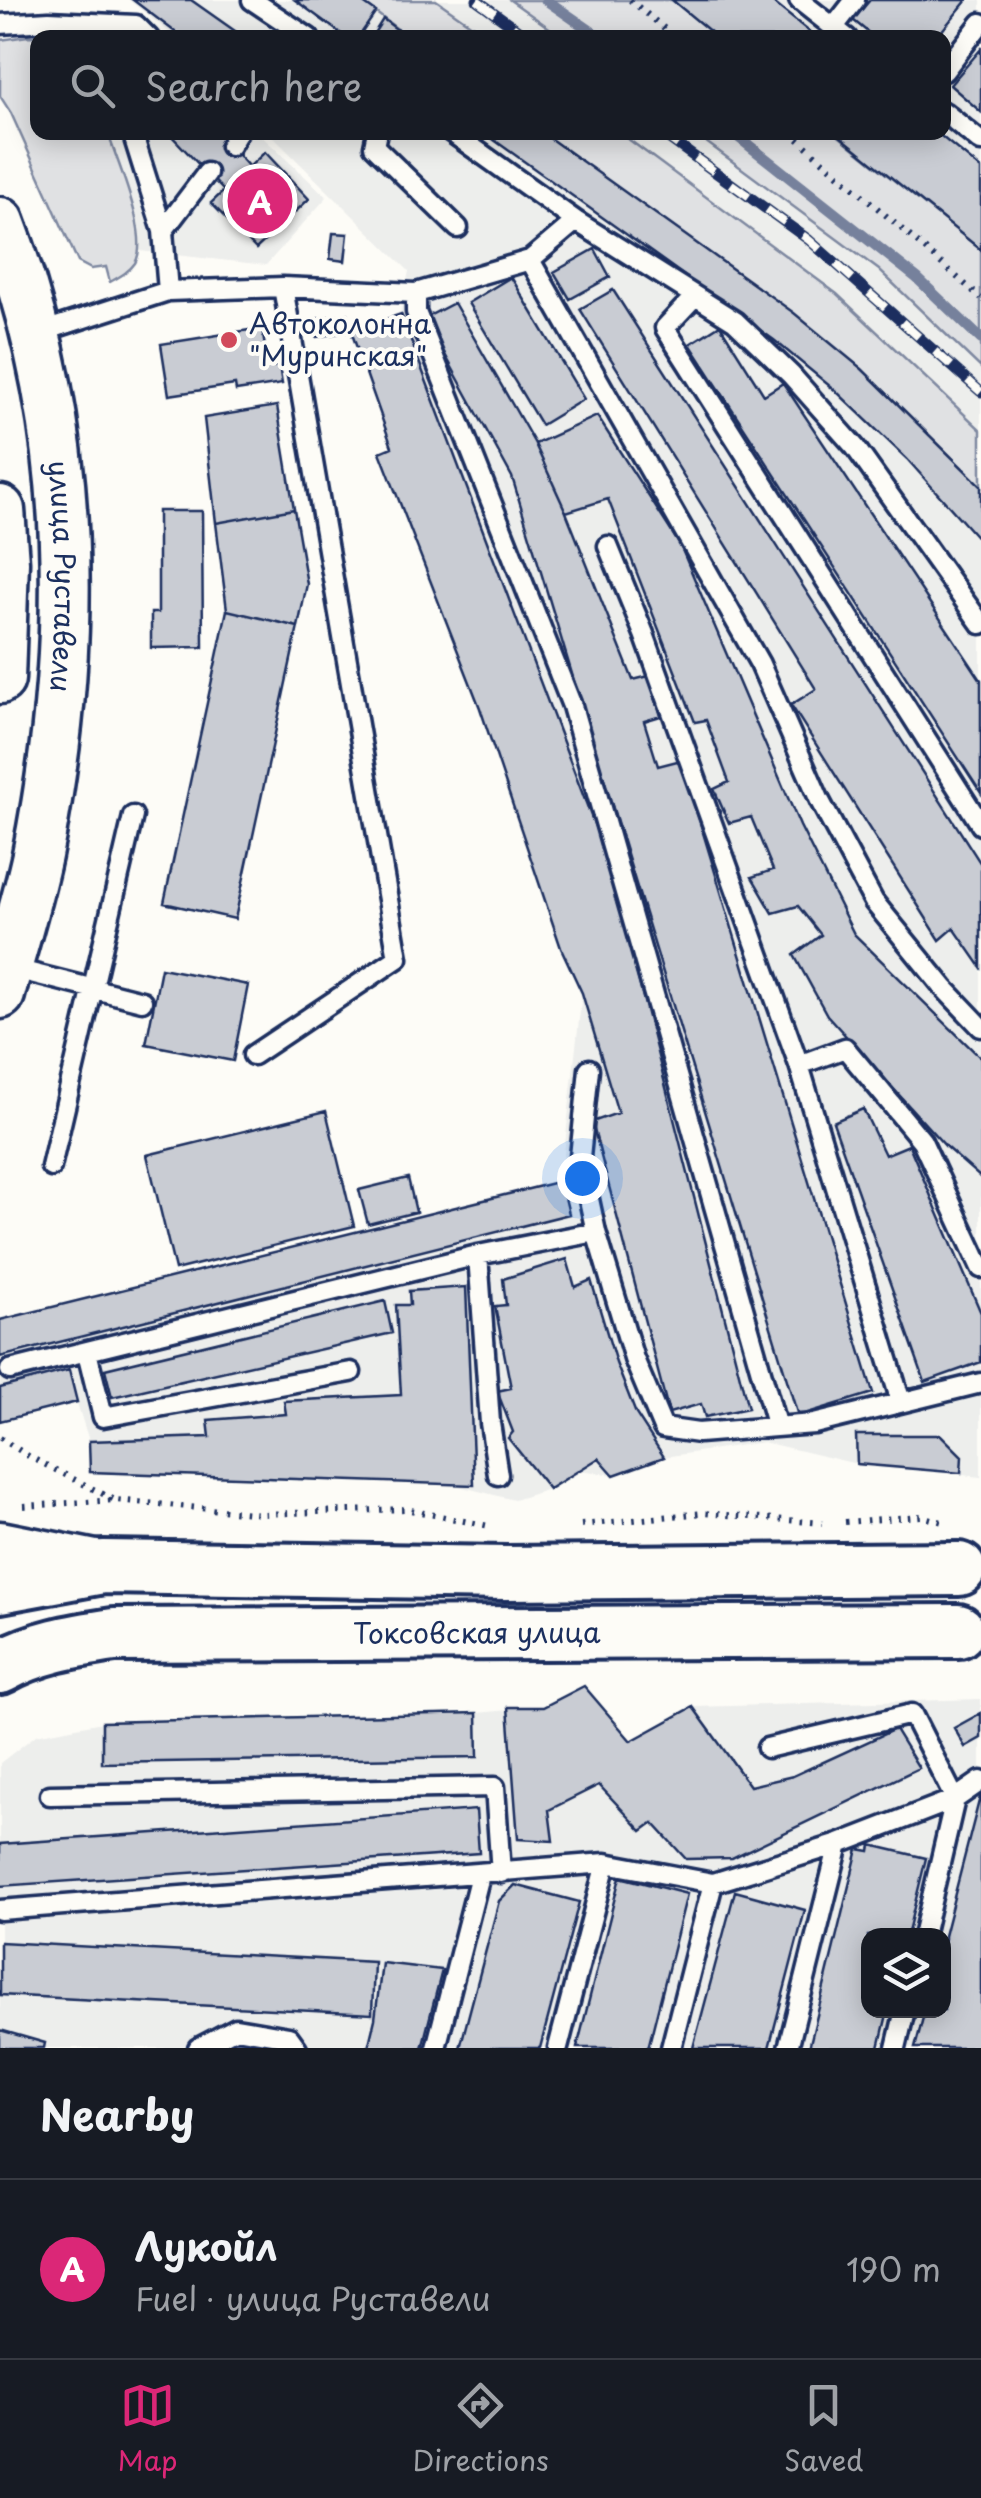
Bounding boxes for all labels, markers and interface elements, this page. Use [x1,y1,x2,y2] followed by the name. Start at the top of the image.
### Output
[30,30,951,140] search box
[145,57,362,114] text: Search here
[65,58,120,113] icon: search
[228,164,292,238] pin: A
[249,301,432,376] place label: Автоколонна "Муринская"
[218,329,240,351] marker: Автоколонна "Муринская"
[38,458,88,694] street label: улица Руставели
[557,1153,608,1204] your location
[353,1610,601,1654] street label: Токсовская улица
[861,1928,951,2018] map controls
[861,1928,951,2018] button: layers
[40,2082,194,2145] text: Nearby
[135,2217,278,2274] text: Лукойл
[60,2245,85,2293] text: A
[846,2245,941,2293] text: 190 m
[135,2274,491,2322] text: Fuel · улица Руставели
[118,2378,177,2481] tab: Map
[413,2378,549,2481] tab: Directions
[784,2378,863,2481] tab: Saved

